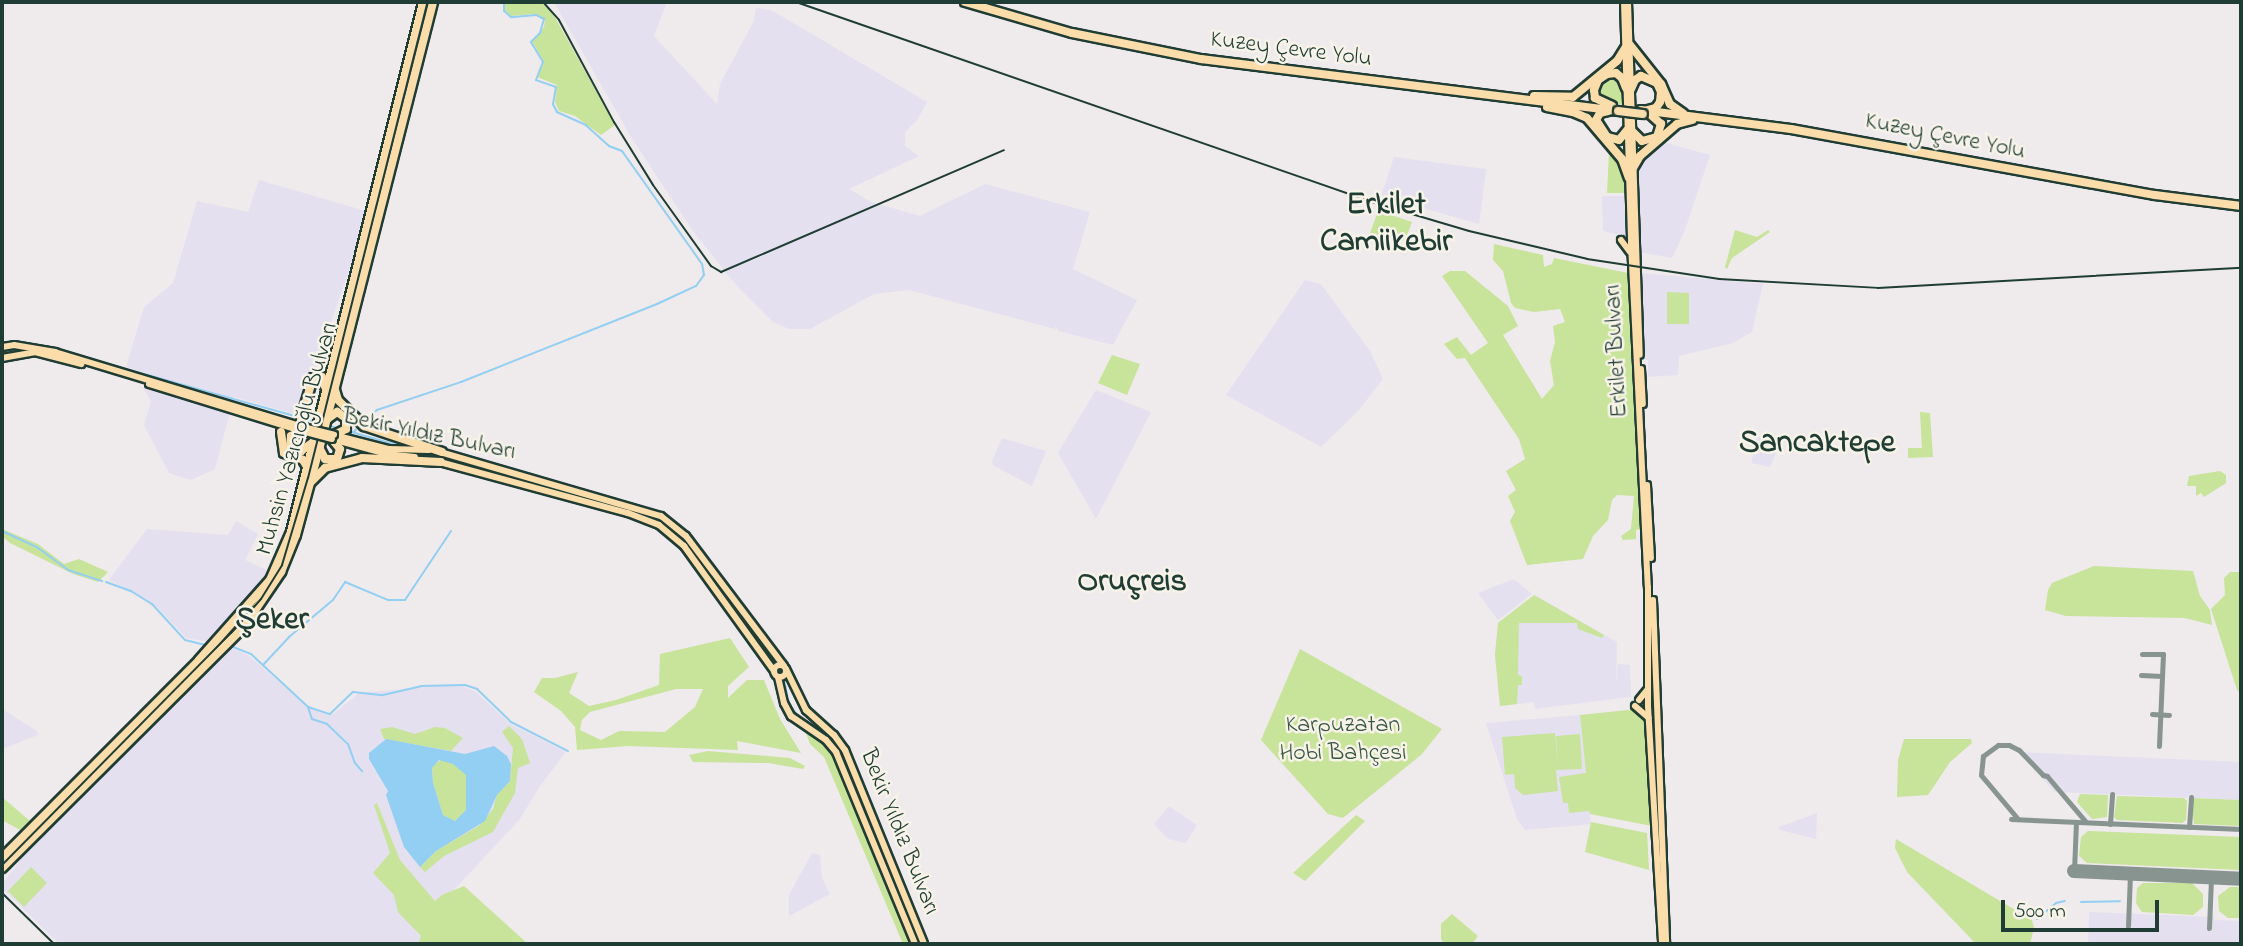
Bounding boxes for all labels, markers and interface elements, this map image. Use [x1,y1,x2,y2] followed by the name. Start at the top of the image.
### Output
[1209,26,1373,74] street label: Kuzey Çevre Yolu
[1862,107,2028,167] street label: Kuzey Çevre Yolu
[1320,188,1452,263] district label: Erkilet Camiikebir
[1599,284,1635,418] street label: Erkilet Bulvarı
[251,319,345,559] street label: Muhsin Yazıcıoğlu Bulvarı
[340,403,518,467] street label: Bekir Yıldız Bulvarı
[1739,425,1895,463] district label: Sancaktepe
[1077,564,1187,602] district label: Oruçreis
[235,602,309,640] district label: Şeker
[1279,712,1407,768] park label: Karpuzatan Hobi Bahçesi
[853,745,945,919] street label: Bekir Yıldız Bulvarı
[2005,886,2162,930] scale bar
[2014,897,2066,927] text: 500 m

